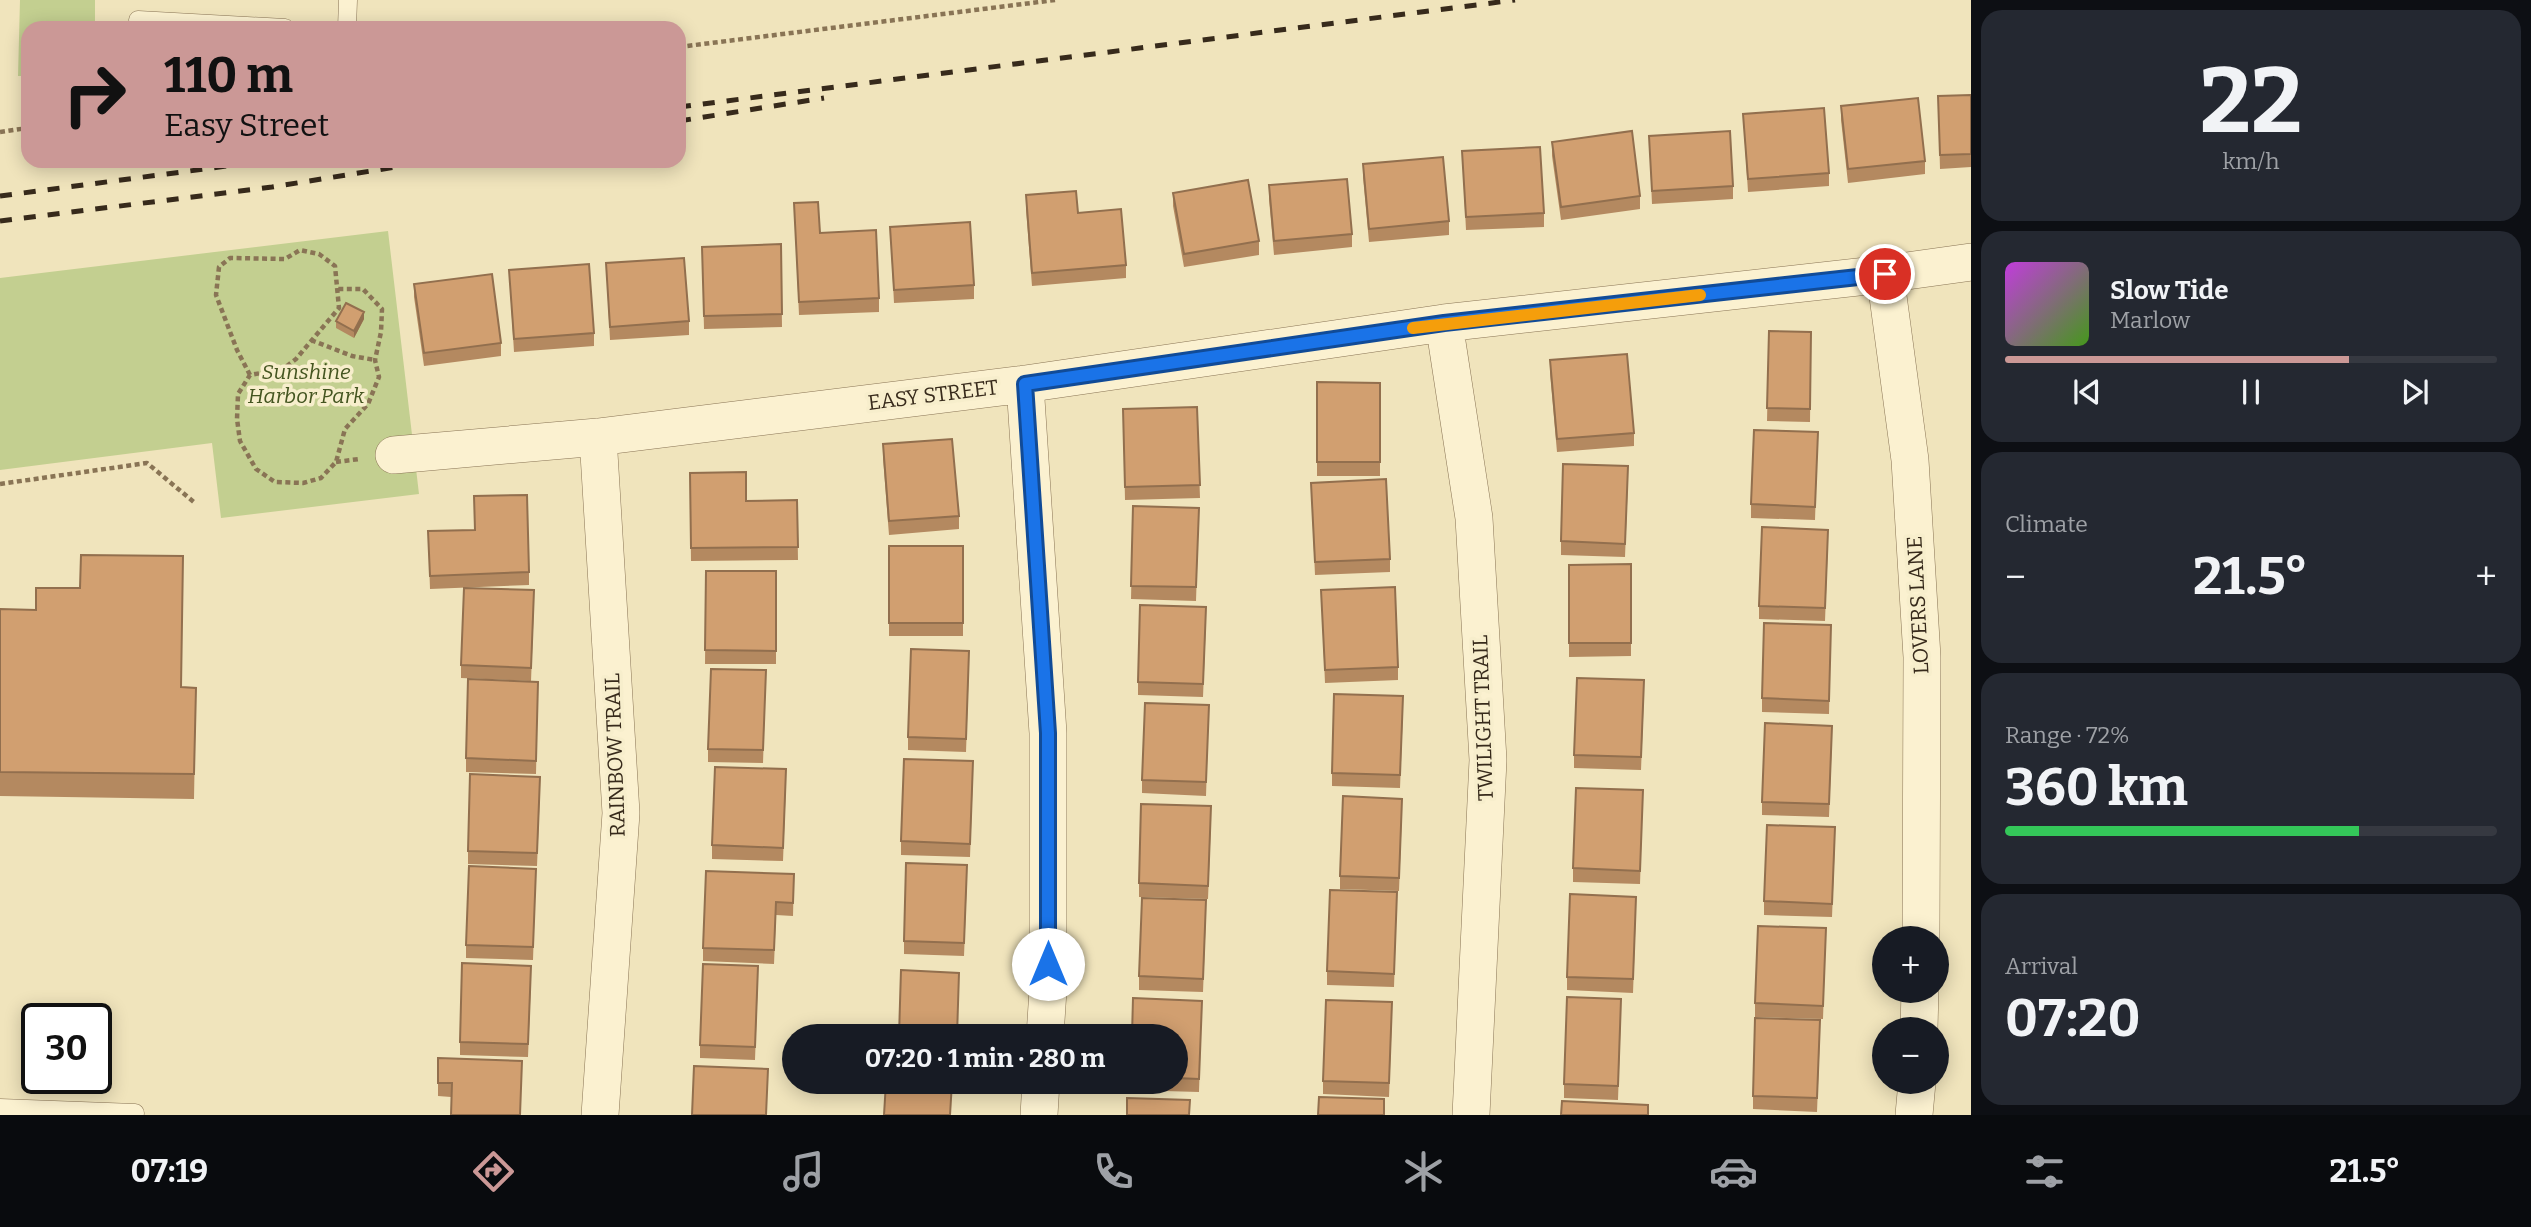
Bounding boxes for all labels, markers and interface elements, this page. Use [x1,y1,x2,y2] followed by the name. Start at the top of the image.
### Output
[164,46,293,105] text: 110 m
[2200,47,2302,156] text: 22
[49,49,140,140] icon: right
[164,106,329,144] text: Easy Street
[2223,147,2279,175] text: km/h
[1855,244,1915,304] pin
[1866,255,1904,293] icon: arrive
[2110,275,2229,306] text: Slow Tide
[2110,306,2190,334] text: Marlow
[248,359,365,409] park label: Sunshine Harbor Park
[2068,373,2106,411] icon: previous
[2232,373,2270,411] icon: pause
[2396,373,2434,411] icon: next
[866,374,1000,416] street label: EASY STREET
[2005,510,2088,538] text: Climate
[1901,535,1935,675] street label: LOVERS LANE
[2193,545,2308,608] text: 21.5°
[2005,554,2026,600] text: −
[2475,554,2497,600] text: +
[1467,634,1499,801] street label: TWILIGHT TRAIL
[599,672,631,837] street label: RAINBOW TRAIL
[2005,721,2129,749] text: Range · 72%
[2005,756,2188,819] text: 360 km
[1872,926,1949,1094] map controls
[1872,926,1949,1003] button: +
[1011,927,1085,1001] position arrow
[2005,952,2078,980] text: Arrival
[2005,987,2140,1050] text: 07:20
[21,1003,112,1094] speed limit sign: 30
[1872,1017,1949,1094] button: −
[865,1043,1105,1074] text: 07:20 · 1 min · 280 m
[469,1147,518,1196] icon: directions
[779,1147,828,1196] icon: music
[1089,1147,1138,1196] icon: phone
[1399,1147,1448,1196] icon: climate
[1709,1147,1758,1196] icon: car
[2020,1147,2069,1196] icon: filters
[131,1152,208,1190] text: 07:19
[2330,1152,2400,1190] text: 21.5°

